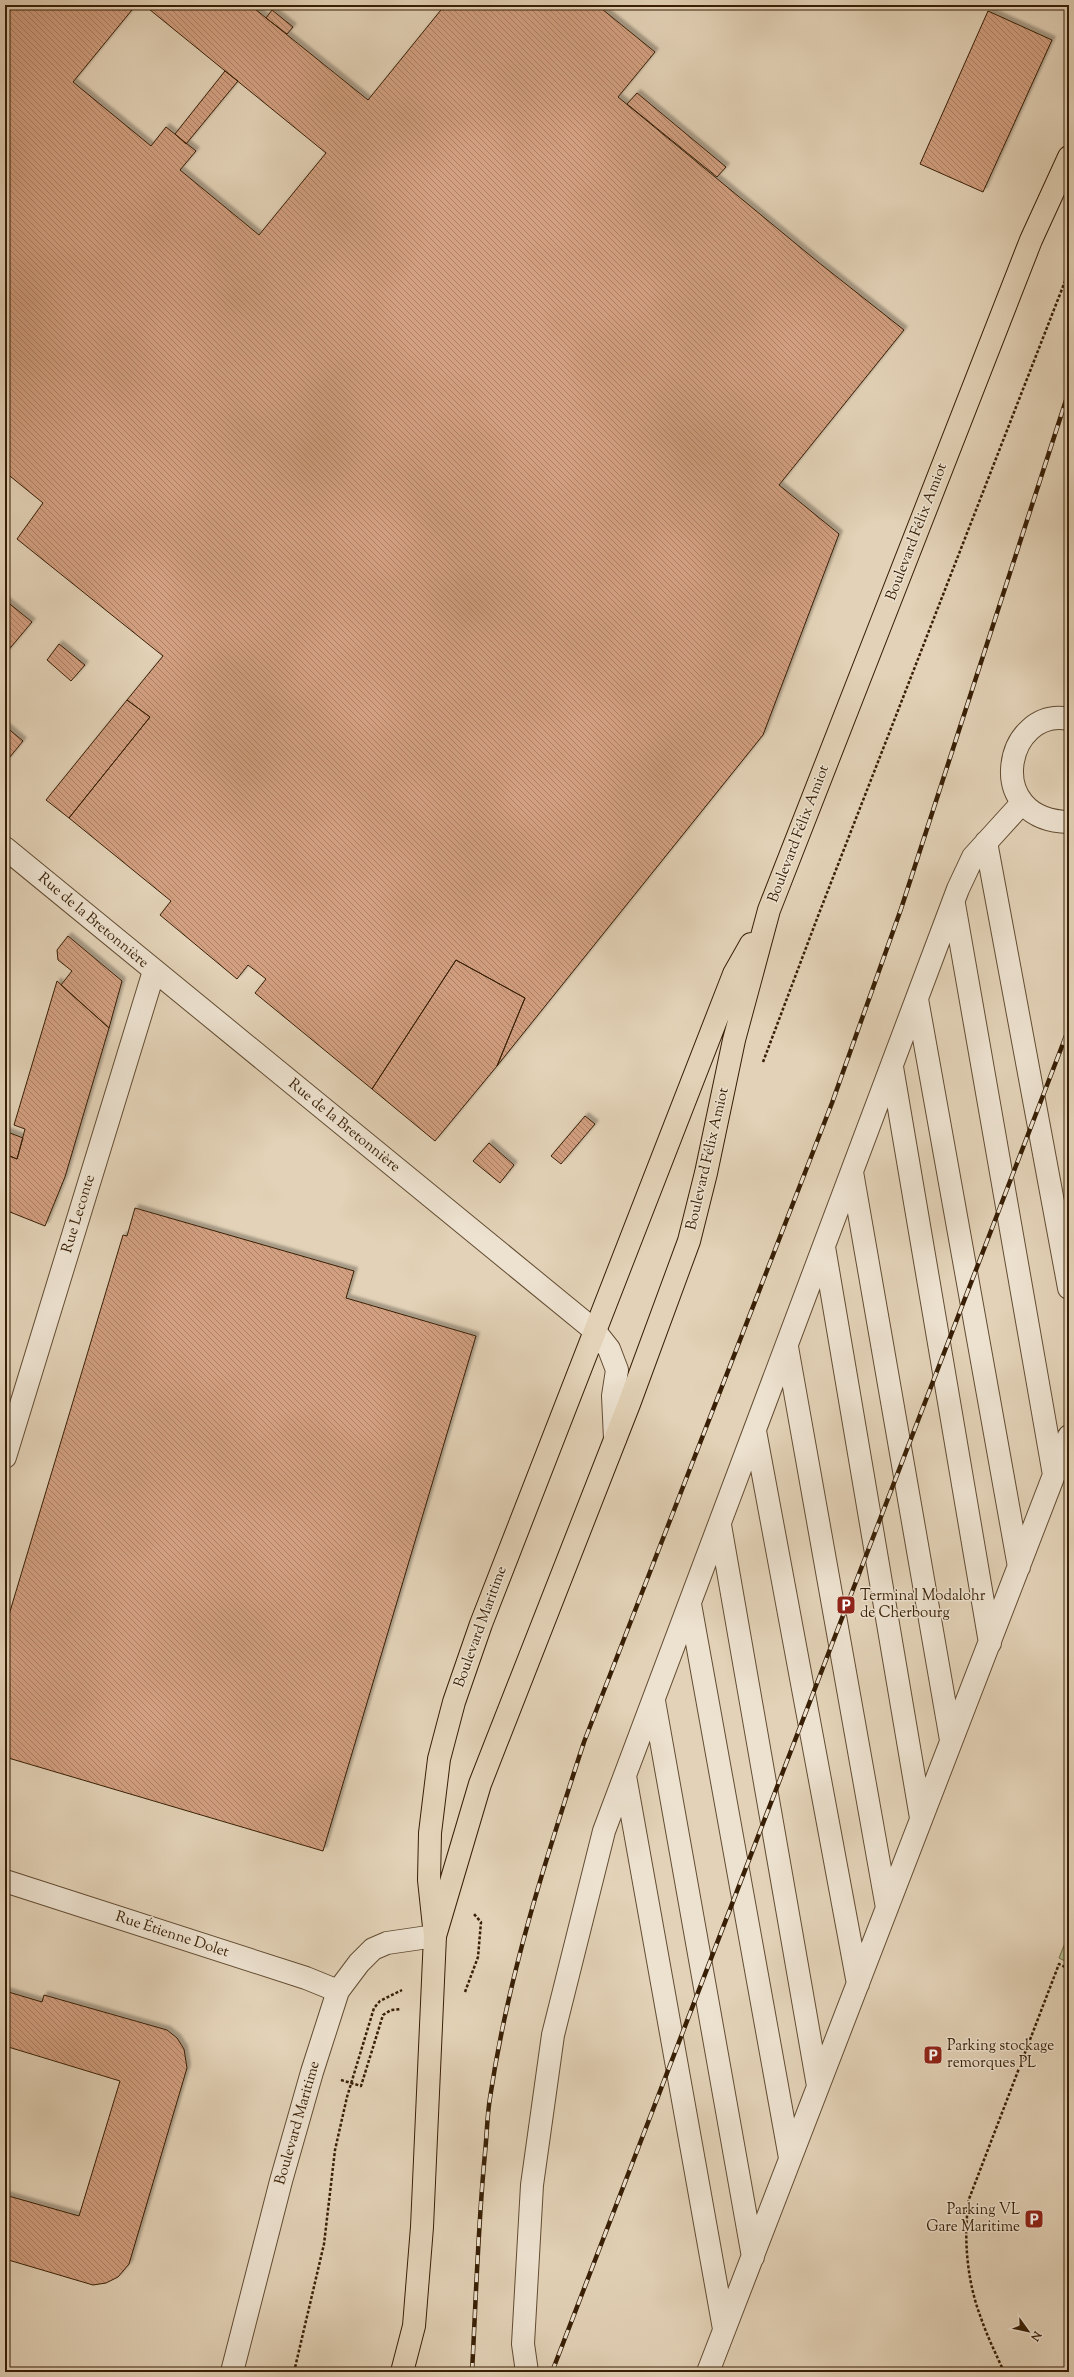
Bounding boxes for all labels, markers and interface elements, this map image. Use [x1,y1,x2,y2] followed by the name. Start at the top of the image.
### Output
[881,460,953,604] street label: Boulevard Félix Amiot
[763,762,835,906] street label: Boulevard Félix Amiot
[33,868,153,974] street label: Rue de la Bretonnière
[283,1074,405,1178] street label: Rue de la Bretonnière
[681,1086,735,1232] street label: Boulevard Félix Amiot
[57,1172,101,1256] street label: Rue Leconte
[449,1563,513,1691] street label: Boulevard Maritime
[860,1586,986,1624] place label: Terminal Modalohr de Cherbourg
[835,1594,857,1616] parking icon: Terminal Modalohr de Cherbourg
[112,1906,232,1963] street label: Rue Étienne Dolet
[947,2036,1054,2074] place label: Parking stockage remorques PL
[922,2044,944,2066] parking icon: Parking stockage remorques PL
[270,2059,326,2187] street label: Boulevard Maritime
[926,2200,1020,2238] place label: Parking VL Gare Maritime
[1023,2208,1045,2230] parking icon: Parking VL Gare Maritime
[1008,2311,1048,2351] north arrow
[1026,2327,1045,2344] text: N

